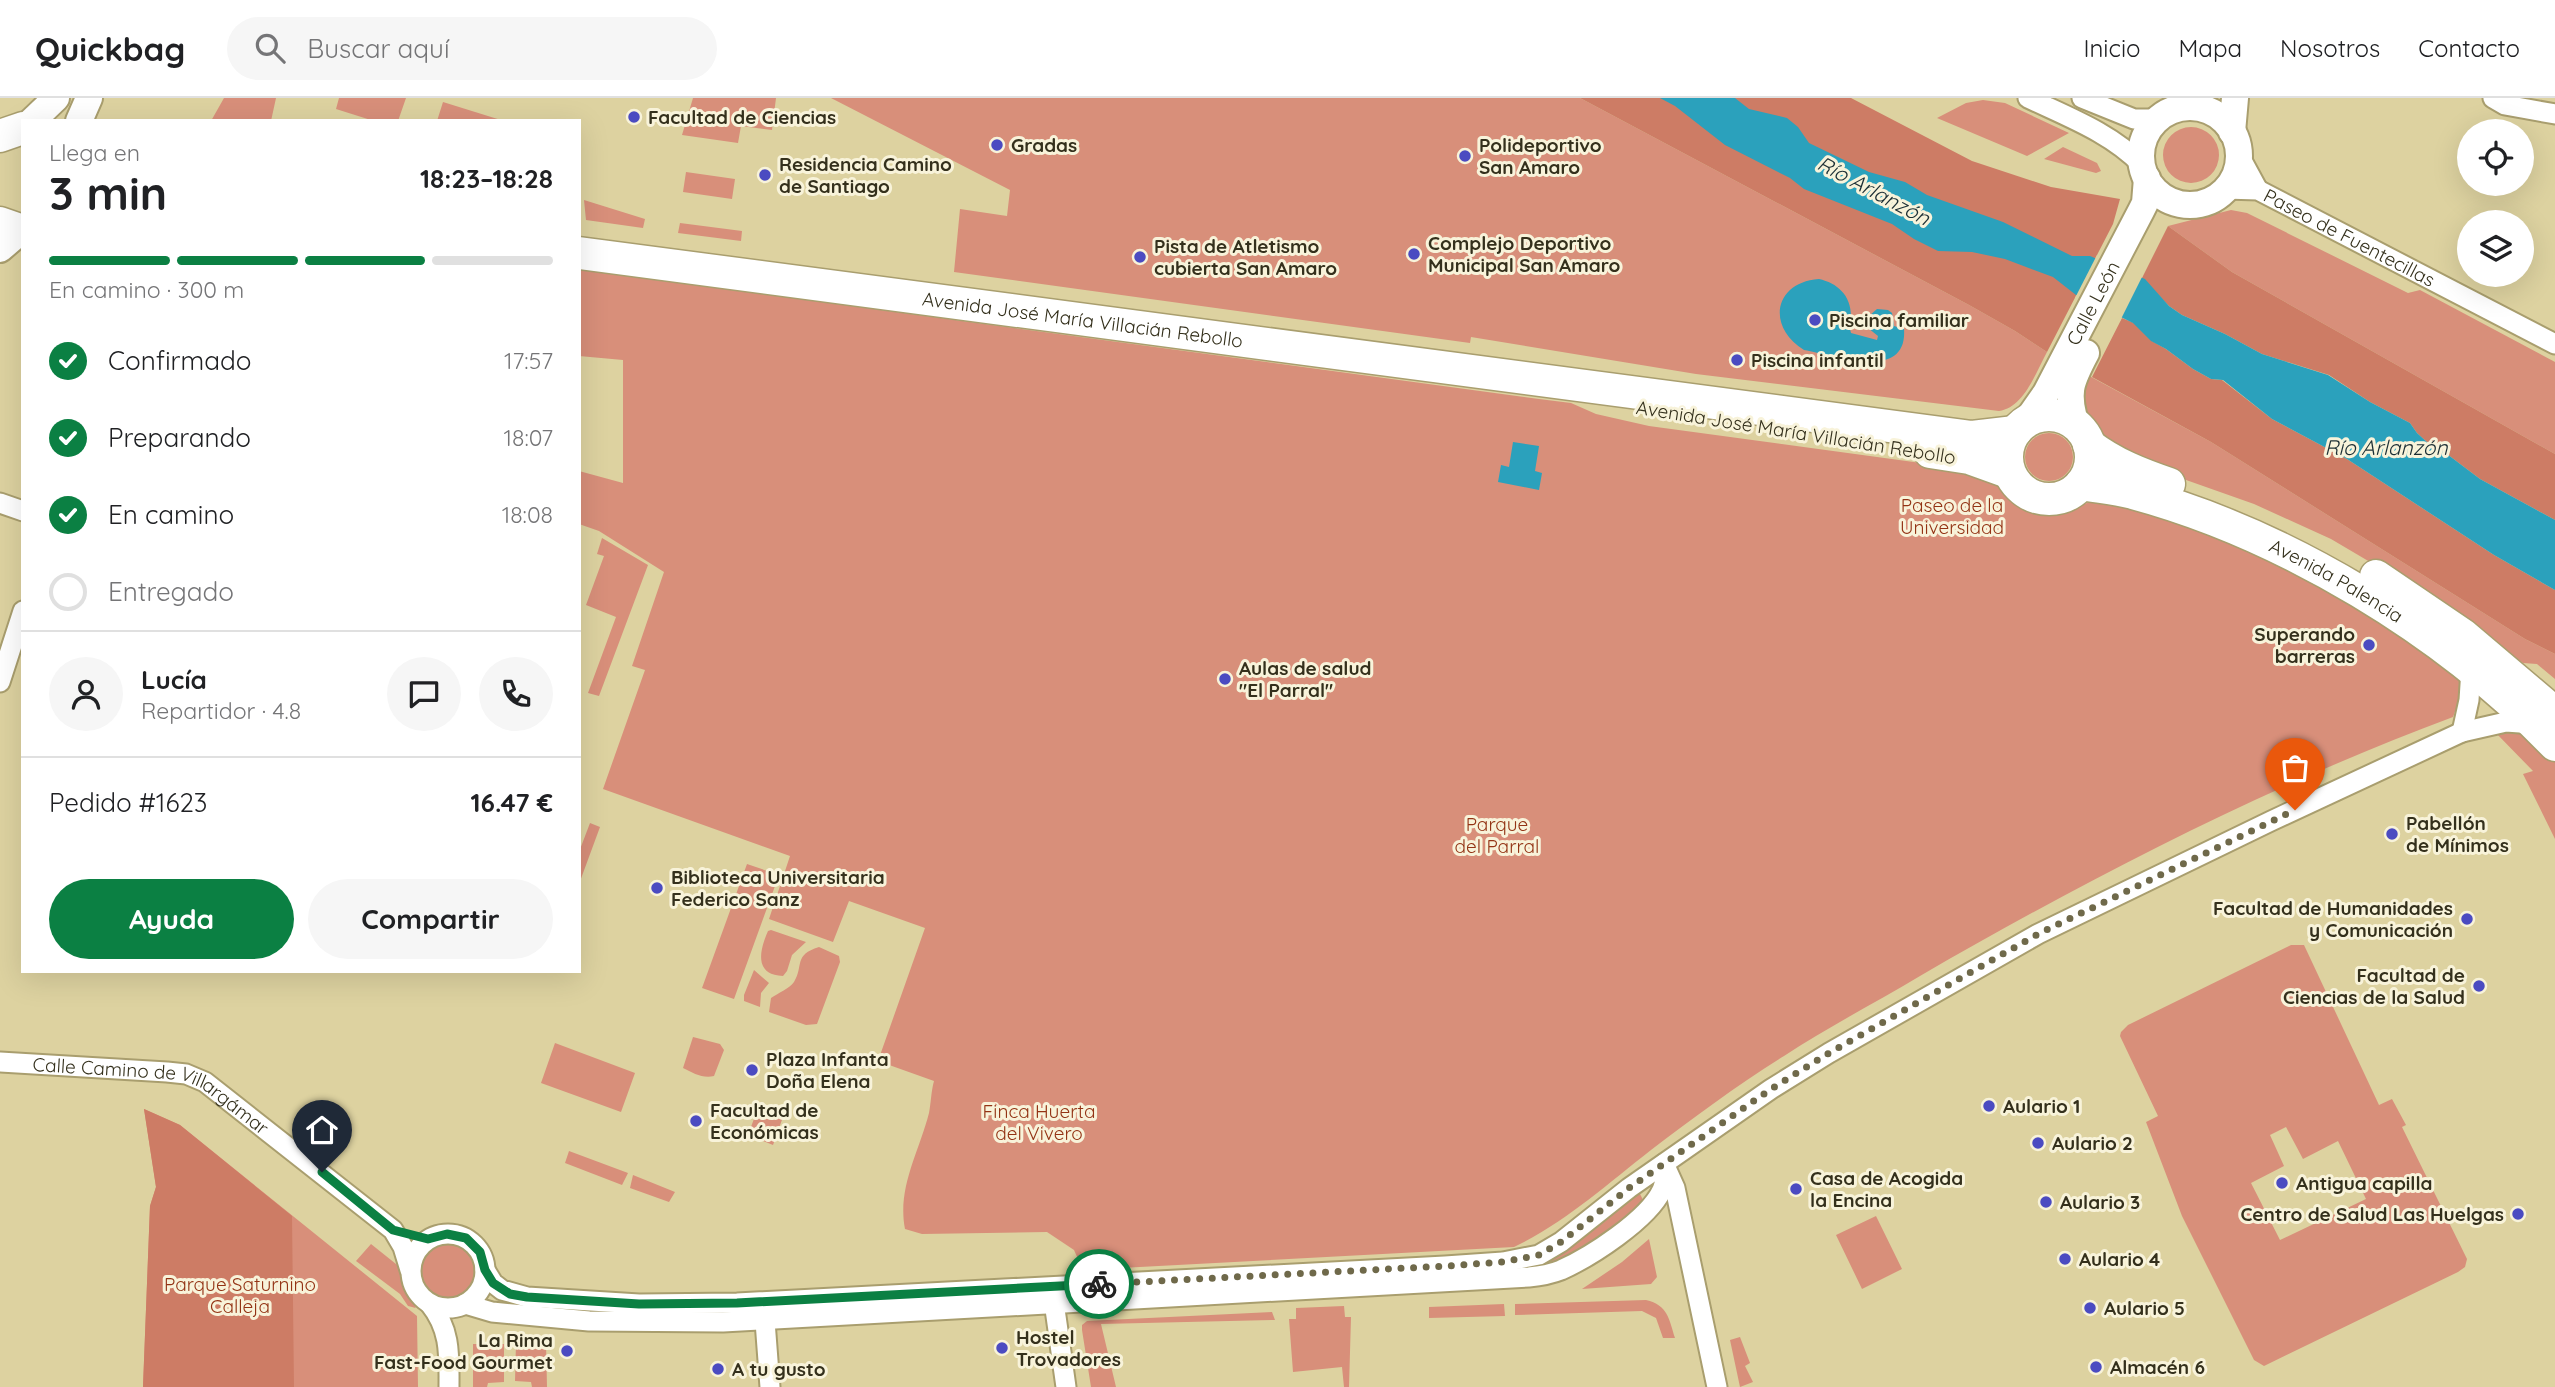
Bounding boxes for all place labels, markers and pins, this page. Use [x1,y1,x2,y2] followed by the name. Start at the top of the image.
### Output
[648,105,836,129] place label: Facultad de Ciencias
[626,109,642,125] marker: Facultad de Ciencias
[1011,133,1077,157] place label: Gradas
[1479,133,1602,179] place label: Polideportivo San Amaro
[989,137,1005,153] marker: Gradas
[1457,148,1473,164] marker: Polideportivo San Amaro
[779,152,952,198] place label: Residencia Camino de Santiago
[757,167,773,183] marker: Residencia Camino de Santiago
[1428,231,1621,277] place label: Complejo Deportivo Municipal San Amaro
[1154,234,1337,280] place label: Pista de Atletismo cubierta San Amaro
[1406,246,1422,262] marker: Complejo Deportivo Municipal San Amaro
[1132,249,1148,265] marker: Pista de Atletismo cubierta San Amaro
[1829,308,1969,332] place label: Piscina familiar
[1807,312,1823,328] marker: Piscina familiar
[1751,348,1884,372] place label: Piscina infantil
[1729,352,1745,368] marker: Piscina infantil
[2254,622,2355,668] place label: Superando barreras
[2361,637,2377,653] marker: Superando barreras
[1239,656,1371,702] place label: Aulas de salud "El Parral"
[1217,671,1233,687] marker: Aulas de salud "El Parral"
[2265,738,2325,810] pin
[2406,811,2509,857] place label: Pabellón de Mínimos
[2384,826,2400,842] marker: Pabellón de Mínimos
[671,865,885,911] place label: Biblioteca Universitaria Federico Sanz
[649,880,665,896] marker: Biblioteca Universitaria Federico Sanz
[2213,896,2453,942] place label: Facultad de Humanidades y Comunicación
[2459,911,2475,927] marker: Facultad de Humanidades y Comunicación
[2283,963,2465,1009] place label: Facultad de Ciencias de la Salud
[2471,978,2487,994] marker: Facultad de Ciencias de la Salud
[766,1047,889,1093] place label: Plaza Infanta Doña Elena
[744,1062,760,1078] marker: Plaza Infanta Doña Elena
[2003,1094,2080,1118] place label: Aulario 1
[710,1098,819,1144] place label: Facultad de Económicas
[1981,1098,1997,1114] marker: Aulario 1
[292,1100,352,1172] pin
[688,1113,704,1129] marker: Facultad de Económicas
[2052,1131,2133,1155] place label: Aulario 2
[2030,1135,2046,1151] marker: Aulario 2
[1810,1166,1963,1212] place label: Casa de Acogida la Encina
[2296,1171,2433,1195] place label: Antigua capilla
[2274,1175,2290,1191] marker: Antigua capilla
[1788,1181,1804,1197] marker: Casa de Acogida la Encina
[2060,1190,2140,1214] place label: Aulario 3
[2038,1194,2054,1210] marker: Aulario 3
[2240,1202,2504,1226] place label: Centro de Salud Las Huelgas
[2510,1206,2526,1222] marker: Centro de Salud Las Huelgas
[2079,1247,2160,1271] place label: Aulario 4
[2057,1251,2073,1267] marker: Aulario 4
[2104,1296,2185,1320] place label: Aulario 5
[2082,1300,2098,1316] marker: Aulario 5
[1016,1325,1121,1371] place label: Hostel Trovadores
[374,1328,553,1374] place label: La Rima Fast-Food Gourmet
[994,1340,1010,1356] marker: Hostel Trovadores
[559,1343,575,1359] marker: La Rima Fast-Food Gourmet
[2110,1355,2205,1379] place label: Almacén 6
[732,1357,826,1381] place label: A tu gusto
[2088,1359,2104,1375] marker: Almacén 6
[710,1361,726,1377] marker: A tu gusto

